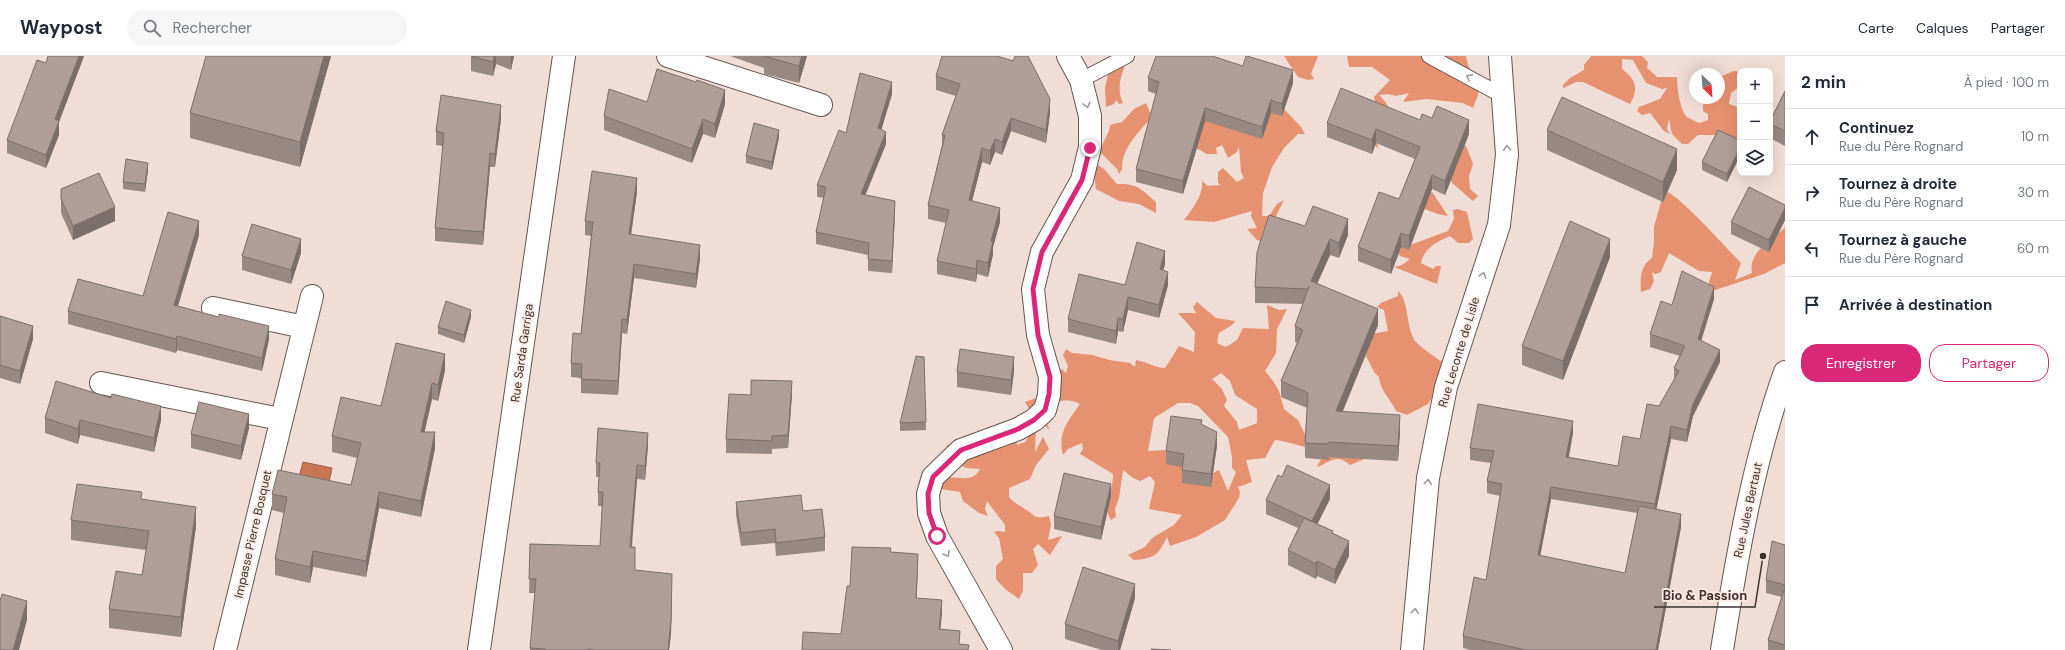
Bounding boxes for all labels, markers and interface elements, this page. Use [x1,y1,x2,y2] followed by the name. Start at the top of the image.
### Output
[127,10,407,46] search box
[20,15,103,40] text: Waypost
[141,17,163,39] icon: search
[173,18,252,38] text: Rechercher
[1858,19,1894,37] text: Carte
[1916,19,1969,37] text: Calques
[1991,19,2045,37] text: Partager
[1689,68,1725,104] north arrow
[1737,68,1773,176] map controls
[1737,68,1773,104] button: +
[1801,71,1846,93] text: 2 min
[1964,74,2049,91] text: À pied · 100 m
[1466,75,1473,82] one-way arrow
[1083,102,1091,108] one-way arrow
[1737,104,1773,140] button: −
[1839,118,1914,138] text: Continuez
[1801,126,1823,148] icon: ahead
[2021,128,2049,145] text: 10 m
[1839,138,1963,155] text: Rue du Père Rognard
[1081,139,1099,157] route end
[1737,140,1773,176] button: layers
[1502,145,1511,151] one-way arrow
[1839,174,1957,194] text: Tournez à droite
[1801,182,1823,204] icon: right
[2017,184,2049,201] text: 30 m
[1839,194,1963,211] text: Rue du Père Rognard
[1839,230,1967,250] text: Tournez à gauche
[1801,238,1823,260] icon: left
[2017,240,2049,257] text: 60 m
[1839,250,1963,267] text: Rue du Père Rognard
[1478,272,1487,279] one-way arrow
[1801,294,1823,316] icon: arrive
[1435,295,1483,409] street label: Rue Leconte de Lisle
[1839,295,1992,315] text: Arrivée à destination
[507,303,537,403] street label: Rue Sarda Garriga
[1801,344,1921,382] button: Enregistrer
[1929,344,2049,382] button: Partager
[1730,461,1766,559] street label: Rue Jules Bertaut
[230,468,276,600] street label: Impasse Pierre Bosquet
[1423,479,1432,485] one-way arrow
[928,527,946,545] route start
[942,550,950,557] one-way arrow
[1654,582,1755,607] callout: Bio & Passion
[1663,587,1747,604] text: Bio & Passion
[1411,608,1420,614] one-way arrow

